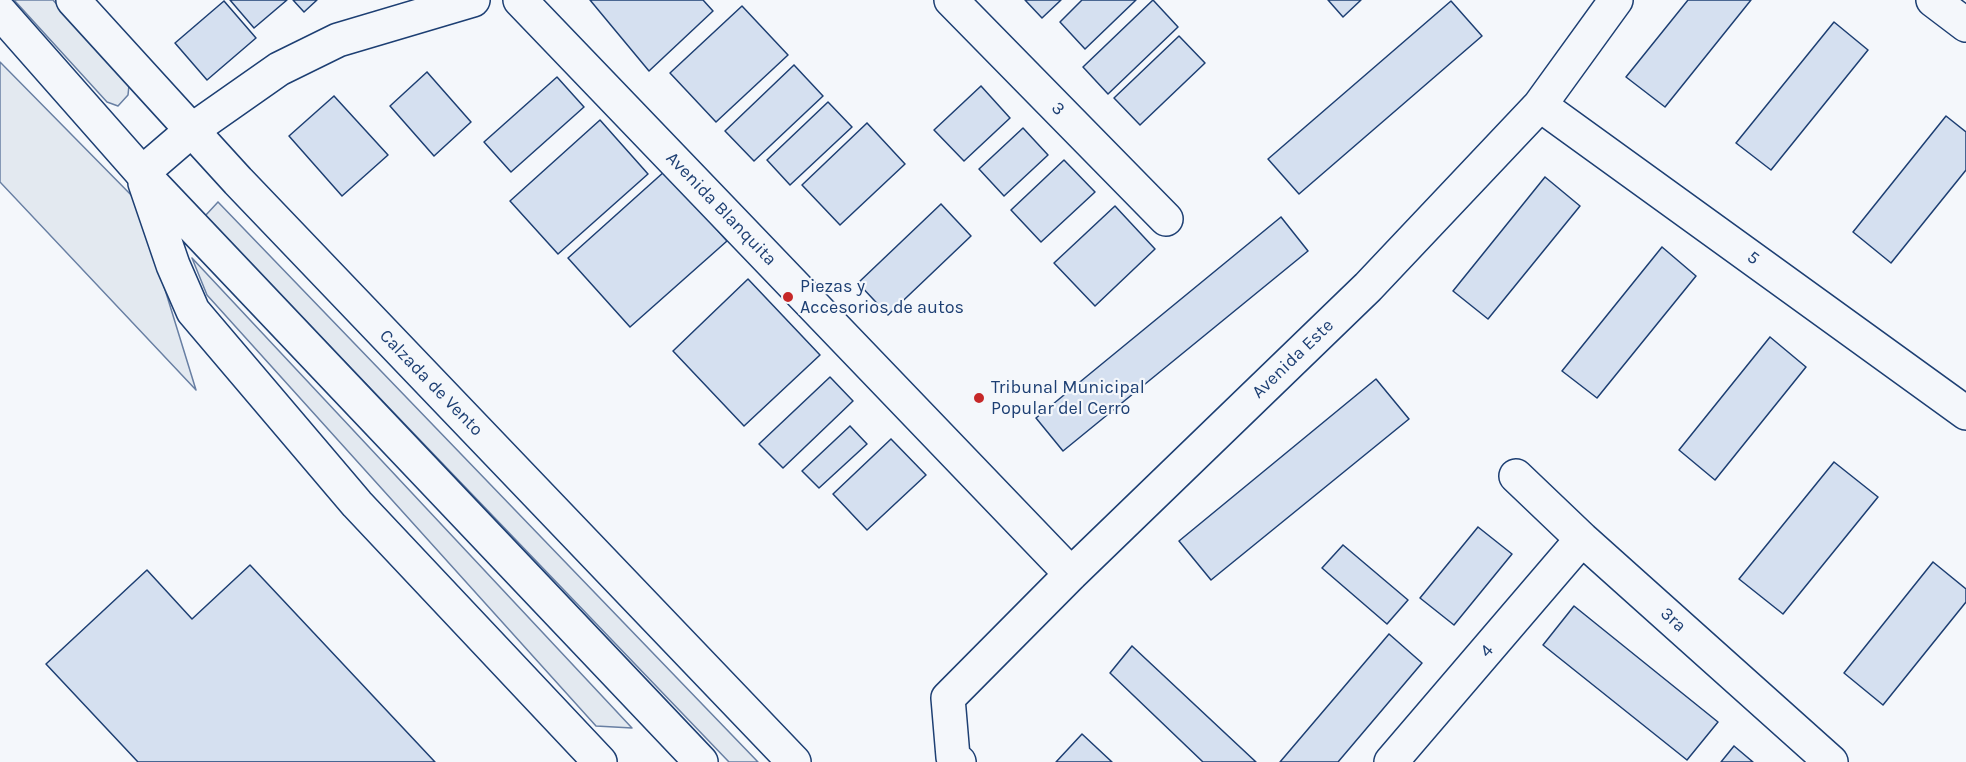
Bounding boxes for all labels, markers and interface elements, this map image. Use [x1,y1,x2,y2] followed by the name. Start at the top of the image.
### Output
[1047,98,1069,120] street label: 3
[661,148,781,270] street label: Avenida Blanquita
[1743,246,1763,270] street label: 5
[800,276,964,318] place label: Piezas y Accesorios de autos
[781,290,795,304] marker: Piezas y Accesorios de autos
[1248,315,1338,403] street label: Avenida Este
[375,325,487,441] street label: Calzada de Vento
[991,377,1145,420] place label: Tribunal Municipal Popular del Cerro
[972,391,986,405] marker: Tribunal Municipal Popular del Cerro
[1656,603,1690,637] street label: 3ra
[1476,640,1498,662] street label: 4

